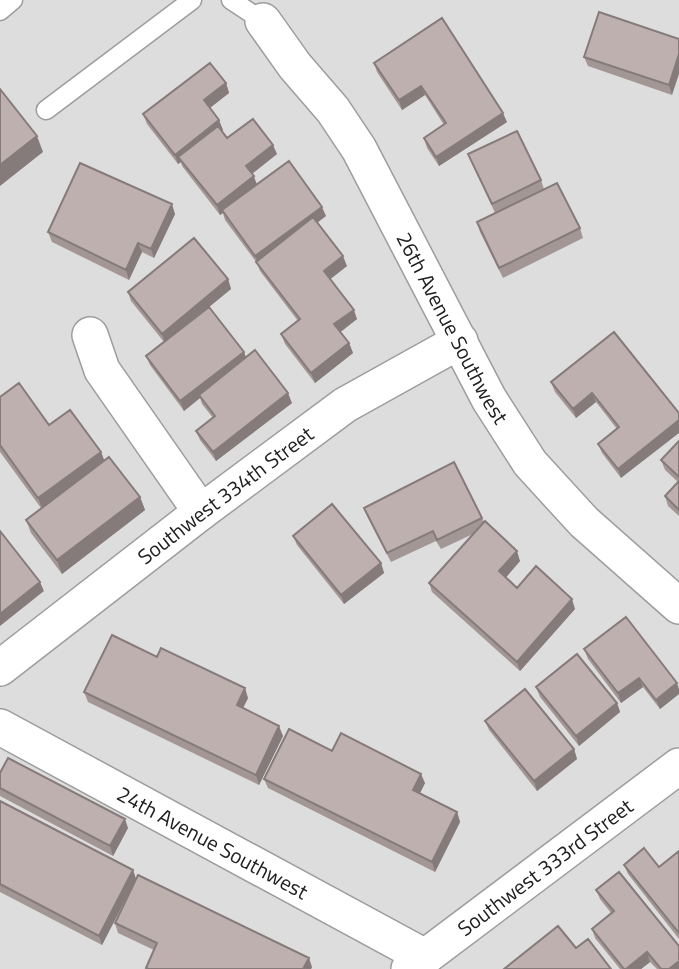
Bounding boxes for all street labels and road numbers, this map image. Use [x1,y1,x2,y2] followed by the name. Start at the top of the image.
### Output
[389,226,517,430] street label: 26th Avenue Southwest
[130,418,320,572] street label: Southwest 334th Street
[112,777,315,907] street label: 24th Avenue Southwest
[450,790,640,944] street label: Southwest 333rd Street

